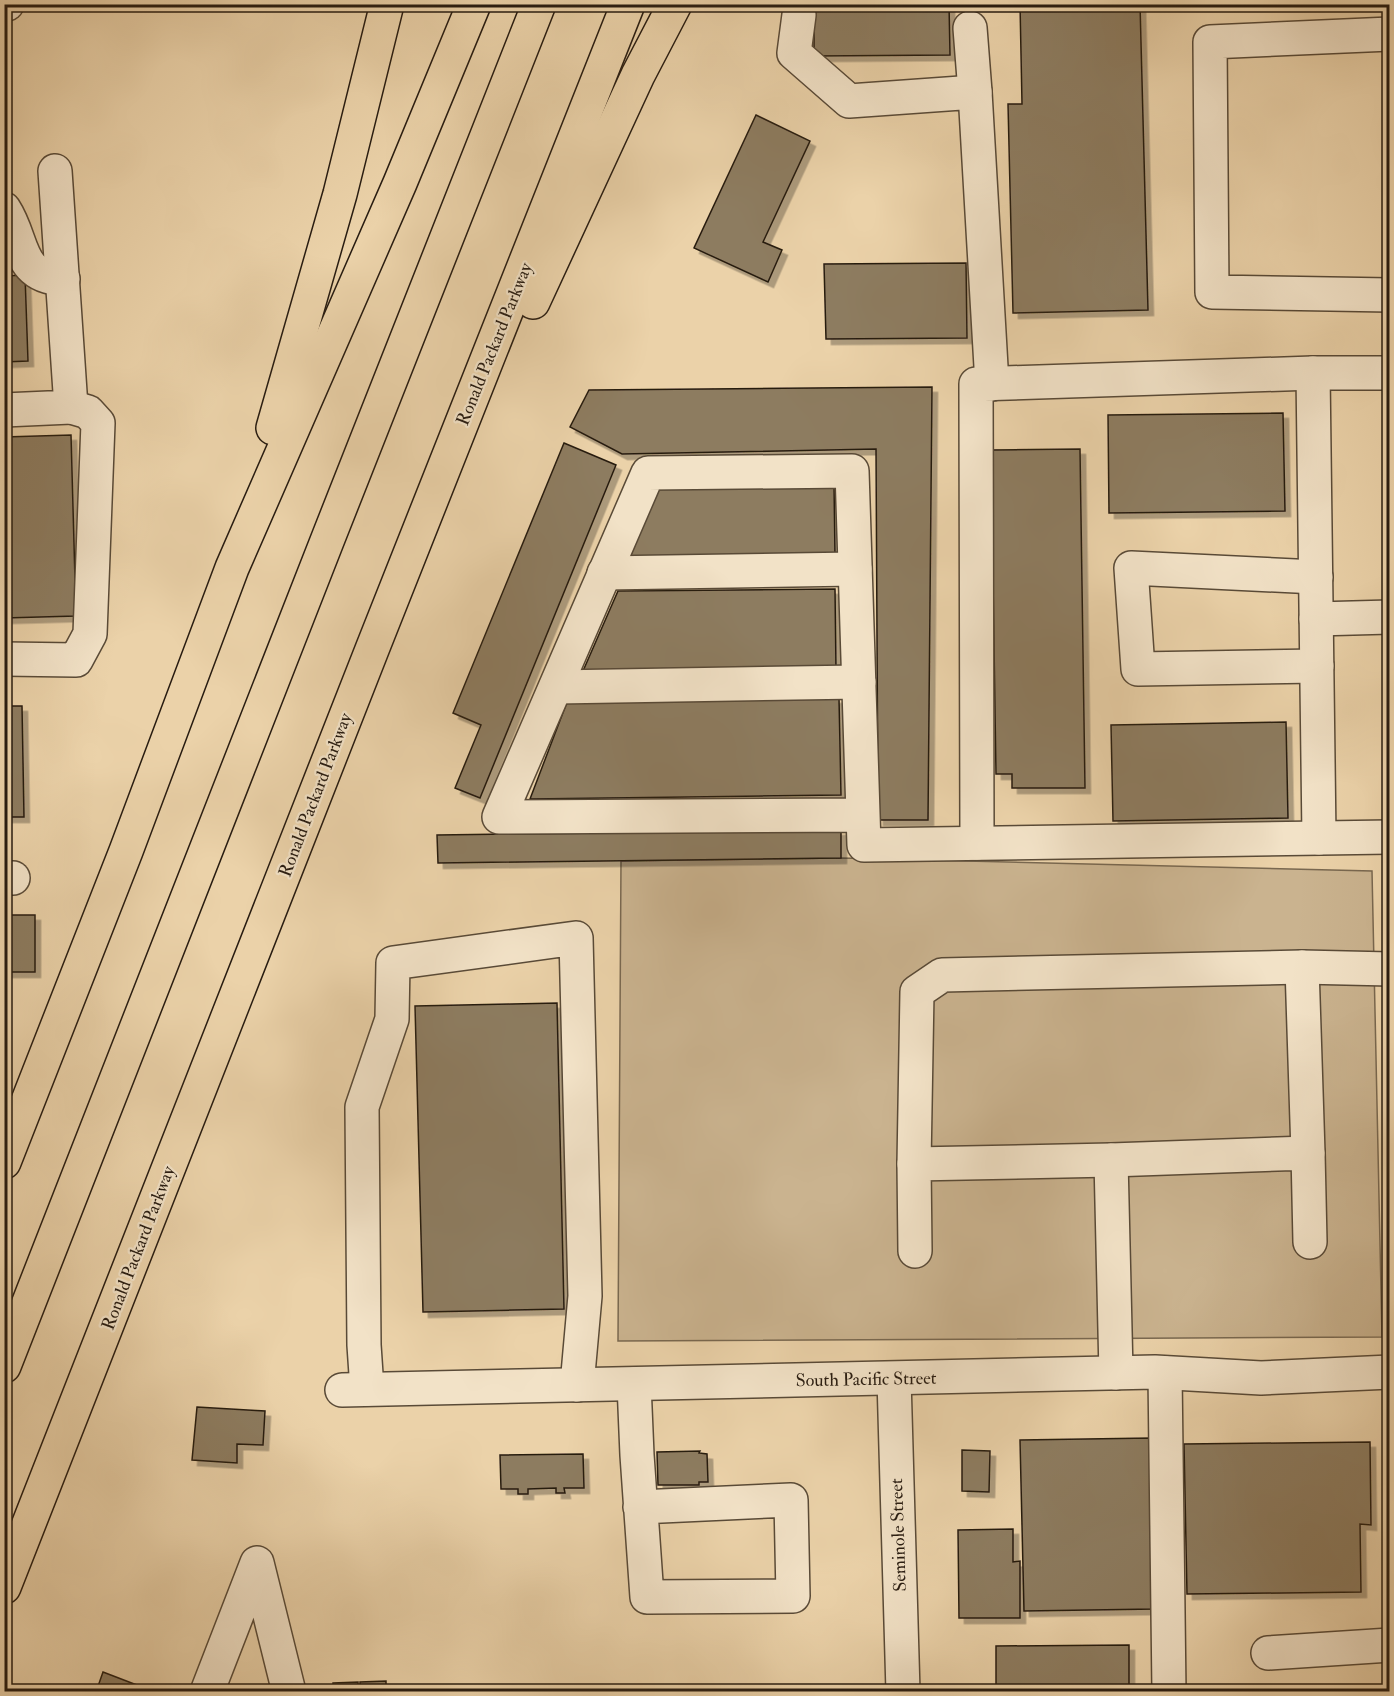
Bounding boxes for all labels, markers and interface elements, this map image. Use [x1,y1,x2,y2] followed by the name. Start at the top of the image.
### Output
[451,258,538,429] street label: Ronald Packard Parkway
[274,709,358,880] street label: Ronald Packard Parkway
[97,1162,181,1333] street label: Ronald Packard Parkway
[795,1367,937,1392] street label: South Pacific Street
[885,1478,912,1592] street label: Seminole Street

